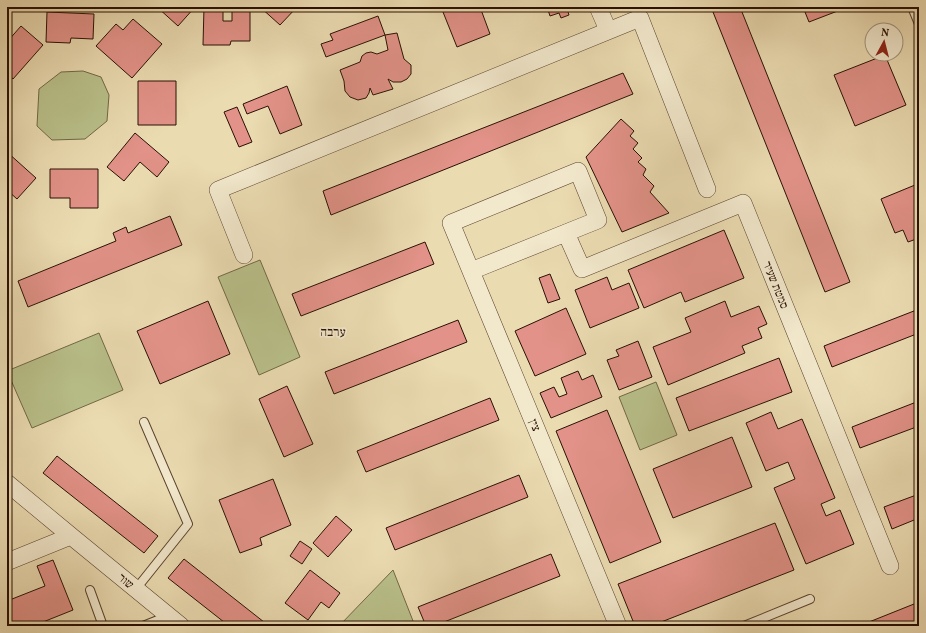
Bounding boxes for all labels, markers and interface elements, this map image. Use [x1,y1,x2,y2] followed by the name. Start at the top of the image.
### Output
[864,22,904,62] north arrow
[880,26,890,41] text: N
[758,259,792,312] street label: סמטת שעיר
[320,324,346,342] district label: ערבה
[524,417,544,434] street label: צין
[114,570,137,593] street label: שור

